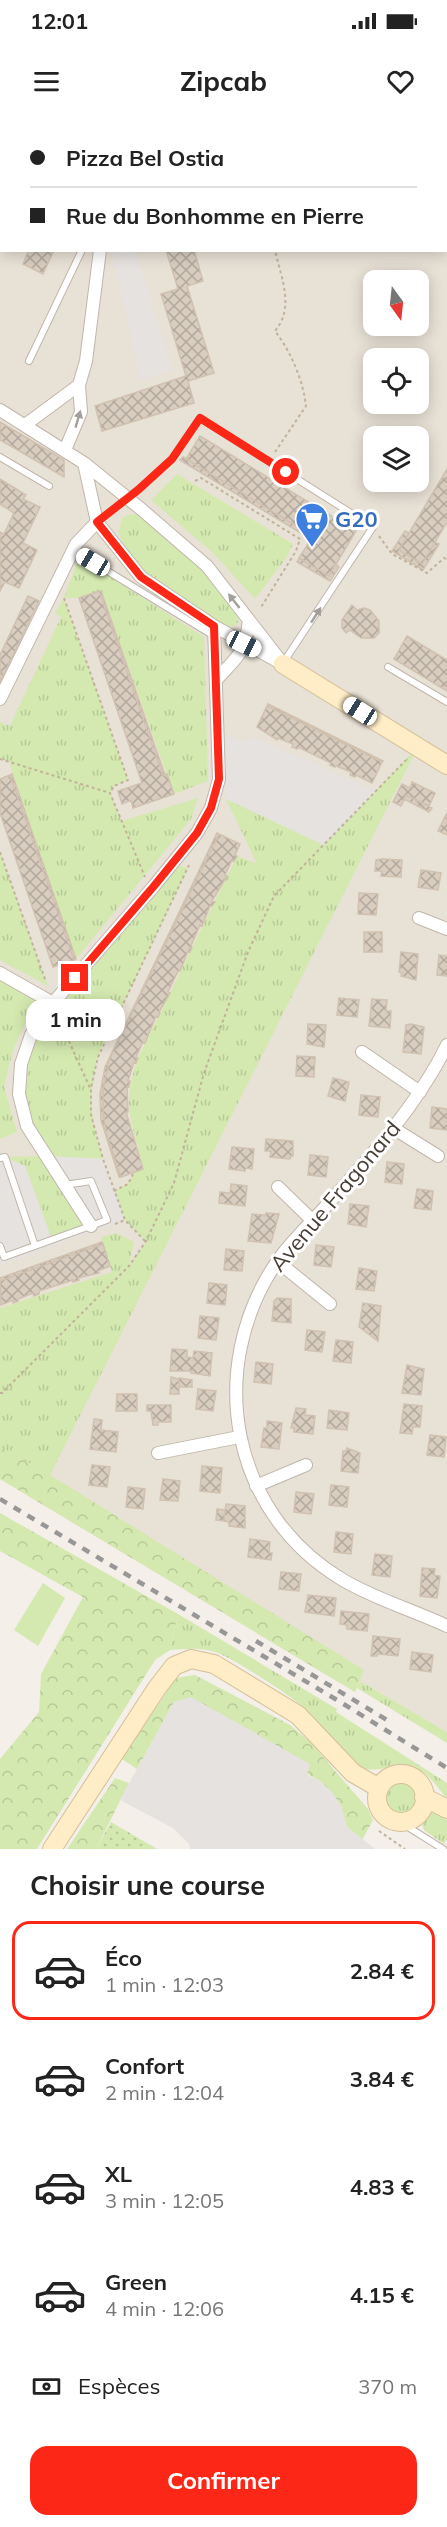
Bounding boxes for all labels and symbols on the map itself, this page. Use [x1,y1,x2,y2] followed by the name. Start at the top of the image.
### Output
[363,270,429,336] north arrow
[74,410,83,428] one-way arrow
[272,458,299,485] route start
[294,501,330,548] supermarket icon: G20
[335,505,378,533] place label: G20
[73,545,113,579] car
[229,593,241,608] one-way arrow
[310,607,321,623] one-way arrow
[224,628,264,660] car
[340,694,380,728] car
[61,964,88,991] route end
[26,999,124,1041] callout: 1 min
[264,1115,406,1277] street label: Avenue Fragonard

